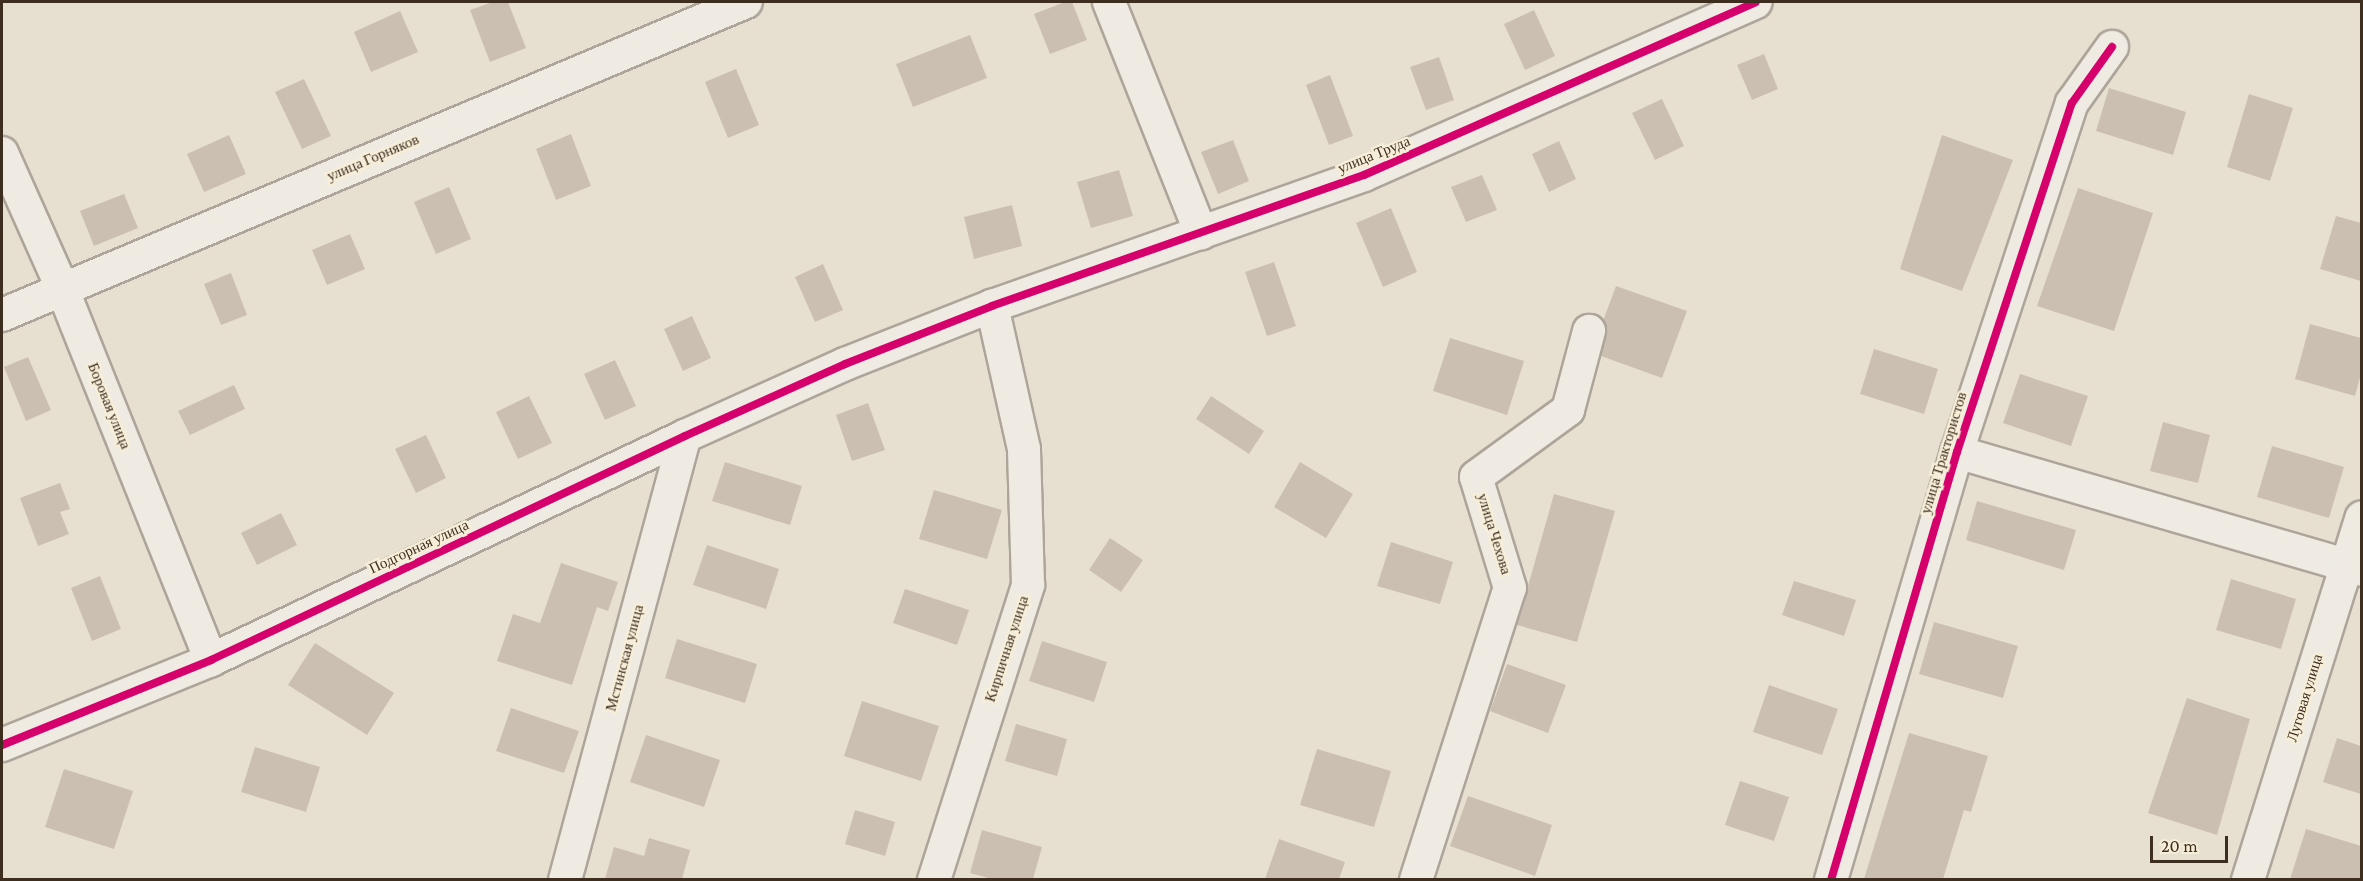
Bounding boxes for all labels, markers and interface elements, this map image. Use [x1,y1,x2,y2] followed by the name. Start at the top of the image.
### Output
[324,131,422,185] street label: улица Горняков
[1335,132,1413,178] street label: улица Труда
[84,360,134,452] street label: Боровая улица
[1917,390,1971,516] street label: улица Трактористов
[1473,491,1515,577] street label: улица Чехова
[366,516,472,578] street label: Подгорная улица
[981,594,1033,704] street label: Кирпичная улица
[602,603,648,713] street label: Мстинская улица
[2283,652,2327,744] street label: Луговая улица
[2153,824,2231,862] scale bar
[2161,836,2198,856] text: 20 m

